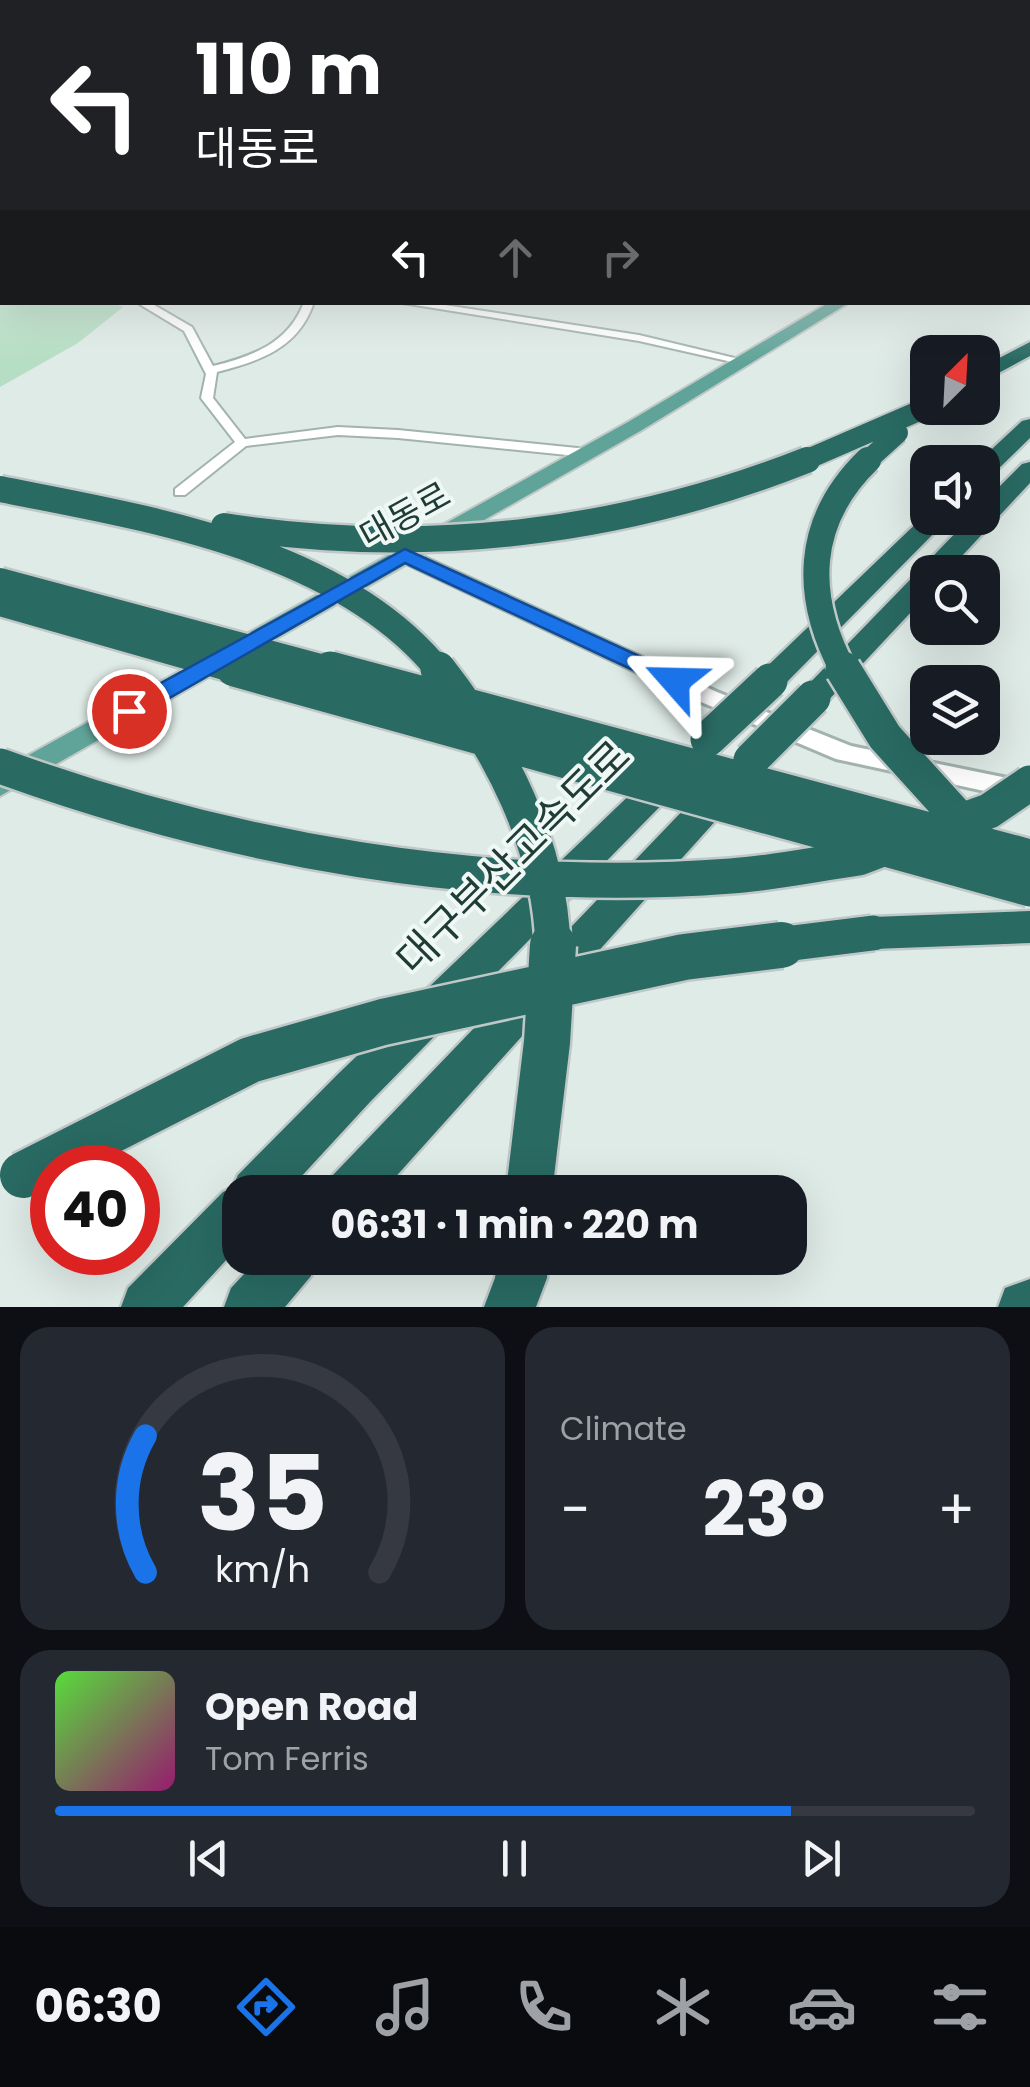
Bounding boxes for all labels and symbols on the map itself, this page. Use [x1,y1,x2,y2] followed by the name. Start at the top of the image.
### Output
[910,335,1000,425] north arrow
[351,470,459,559] street label: 대동로
[623,629,727,733] position arrow
[87,669,172,754] pin
[383,727,644,988] street label: 대구부산고속도로
[30,1145,160,1275] speed limit sign: 40

